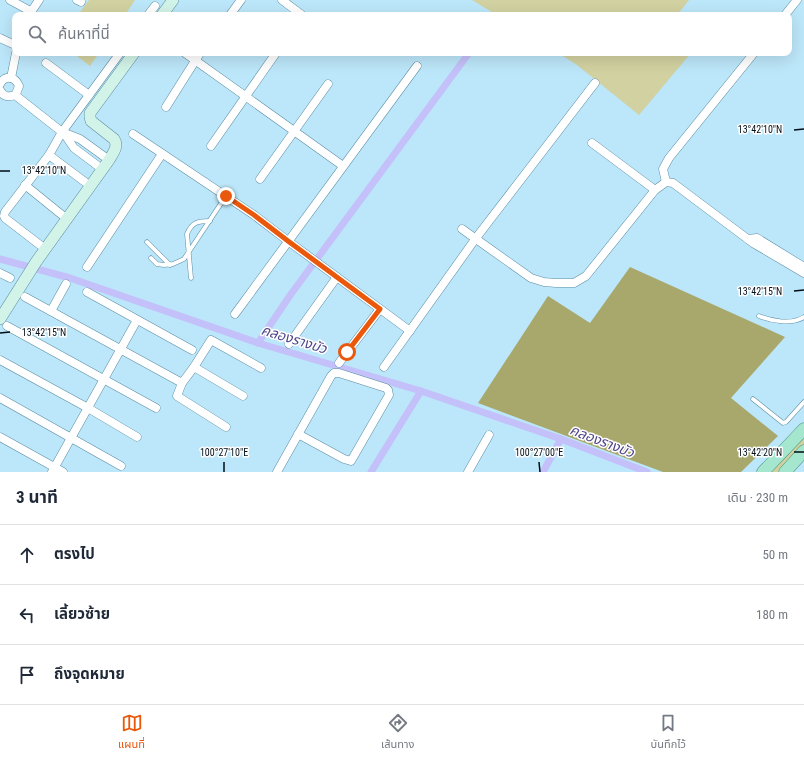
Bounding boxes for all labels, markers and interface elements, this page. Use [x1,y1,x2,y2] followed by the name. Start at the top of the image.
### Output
[12,12,792,56] search box
[26,23,48,45] icon: search
[58,25,110,43] text: ค้นหาที่นี่
[738,124,782,135] text: 13°42'10"N
[22,165,66,176] text: 13°42'10"N
[217,187,235,205] route end
[738,286,782,297] text: 13°42'15"N
[259,321,330,357] water label: คลองรางบัว
[22,327,66,338] text: 13°42'15"N
[338,343,356,361] route start
[568,421,637,461] water label: คลองรางบัว
[200,447,248,458] text: 100°27'10"E
[515,447,563,458] text: 100°27'00"E
[738,447,782,458] text: 13°42'20"N
[16,487,58,507] text: 3 นาที
[727,490,788,505] text: เดิน · 230 m
[16,544,38,566] icon: ahead
[54,545,95,563] text: ตรงไป
[762,547,788,562] text: 50 m
[16,604,38,626] icon: left
[54,605,110,623] text: เลี้ยวซ้าย
[756,607,788,622] text: 180 m
[16,664,38,686] icon: arrive
[54,665,125,683] text: ถึงจุดหมาย
[118,712,145,753] tab: แผนที่
[381,712,414,753] tab: เส้นทาง
[651,712,686,753] tab: บันทึกไว้

